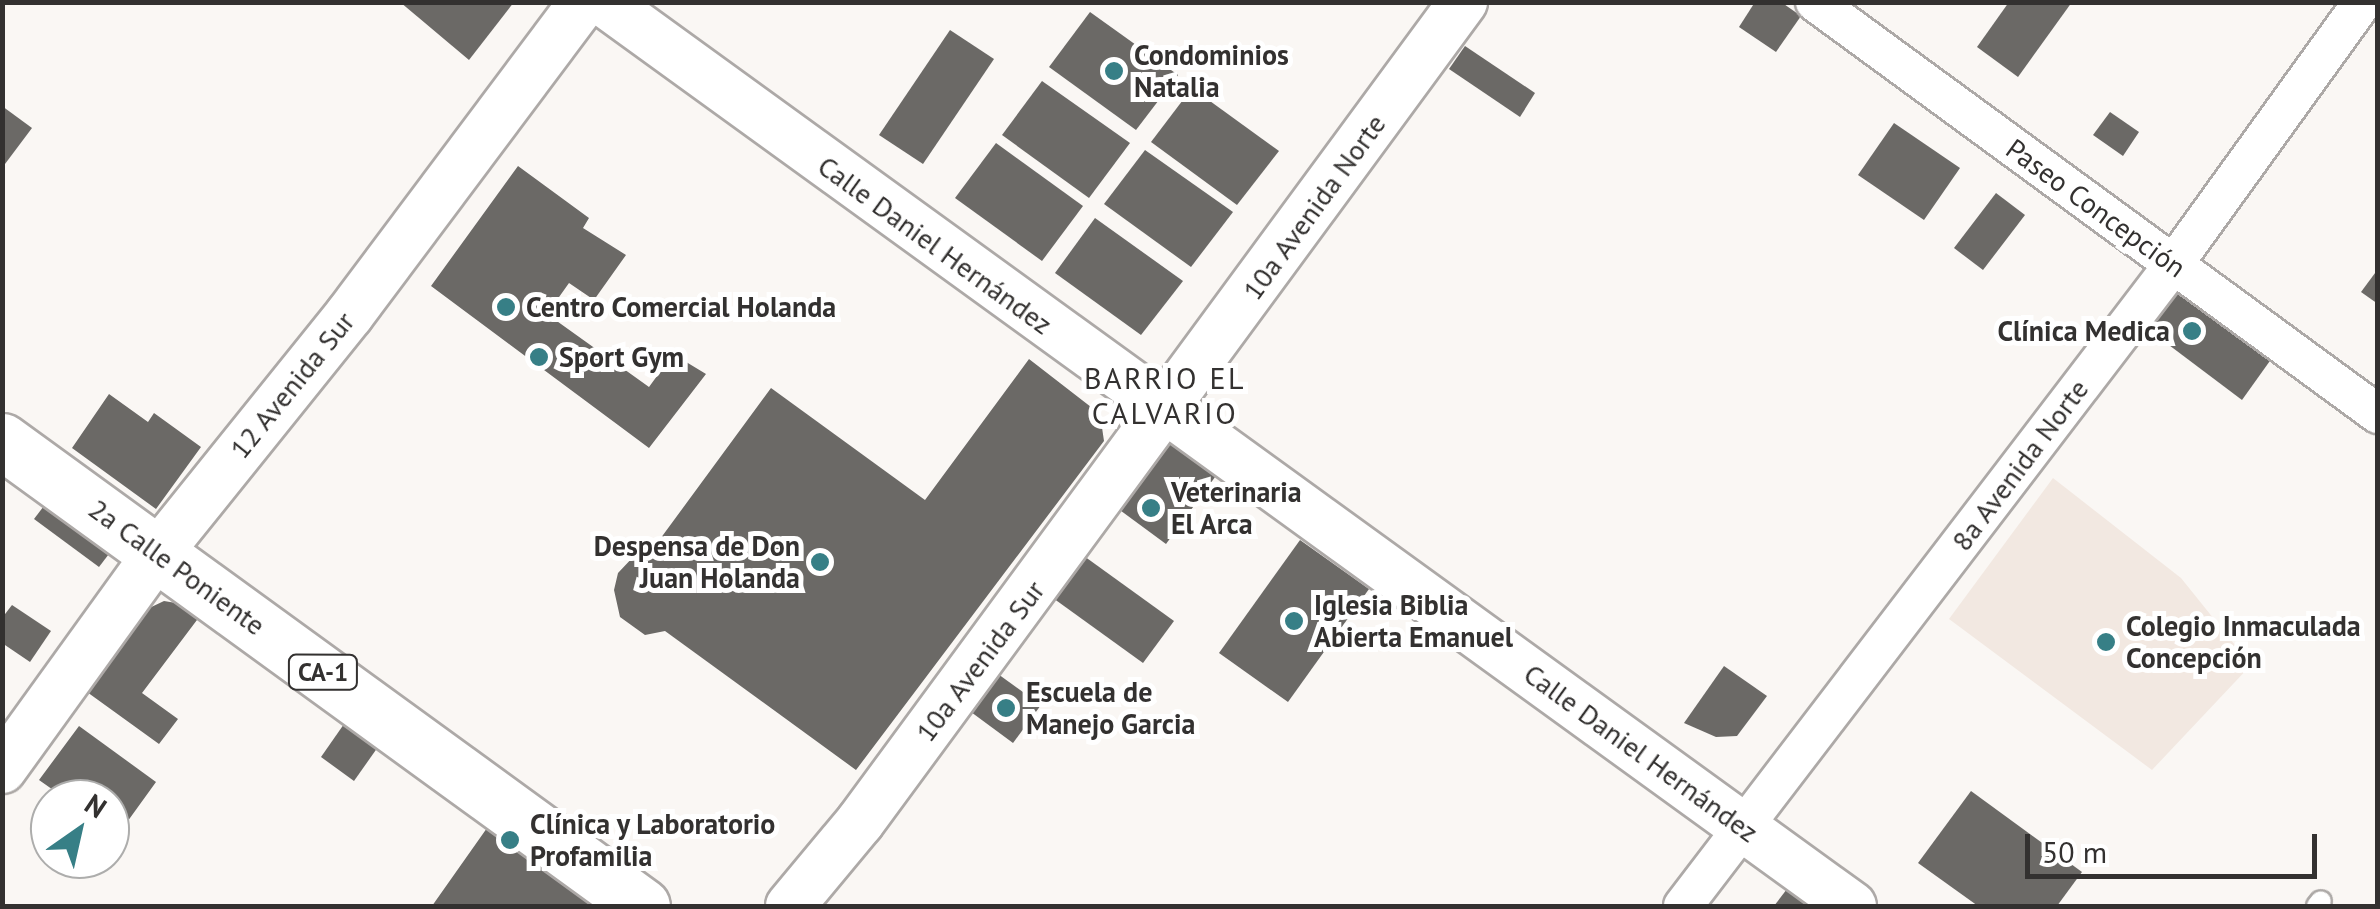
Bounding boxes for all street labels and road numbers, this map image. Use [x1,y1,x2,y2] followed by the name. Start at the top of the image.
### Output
[1235,108,1393,306] street label: 10a Avenida Norte
[2000,132,2192,284] street label: Paseo Concepción
[811,149,1059,341] street label: Calle Daniel Hernández
[222,305,362,465] street label: 12 Avenida Sur
[1945,373,2095,557] street label: 8a Avenida Norte
[82,492,272,642] street label: 2a Calle Poniente
[908,574,1052,748] street label: 10a Avenida Sur
[286,652,360,692] road number: CA-1
[1517,657,1765,849] street label: Calle Daniel Hernández

